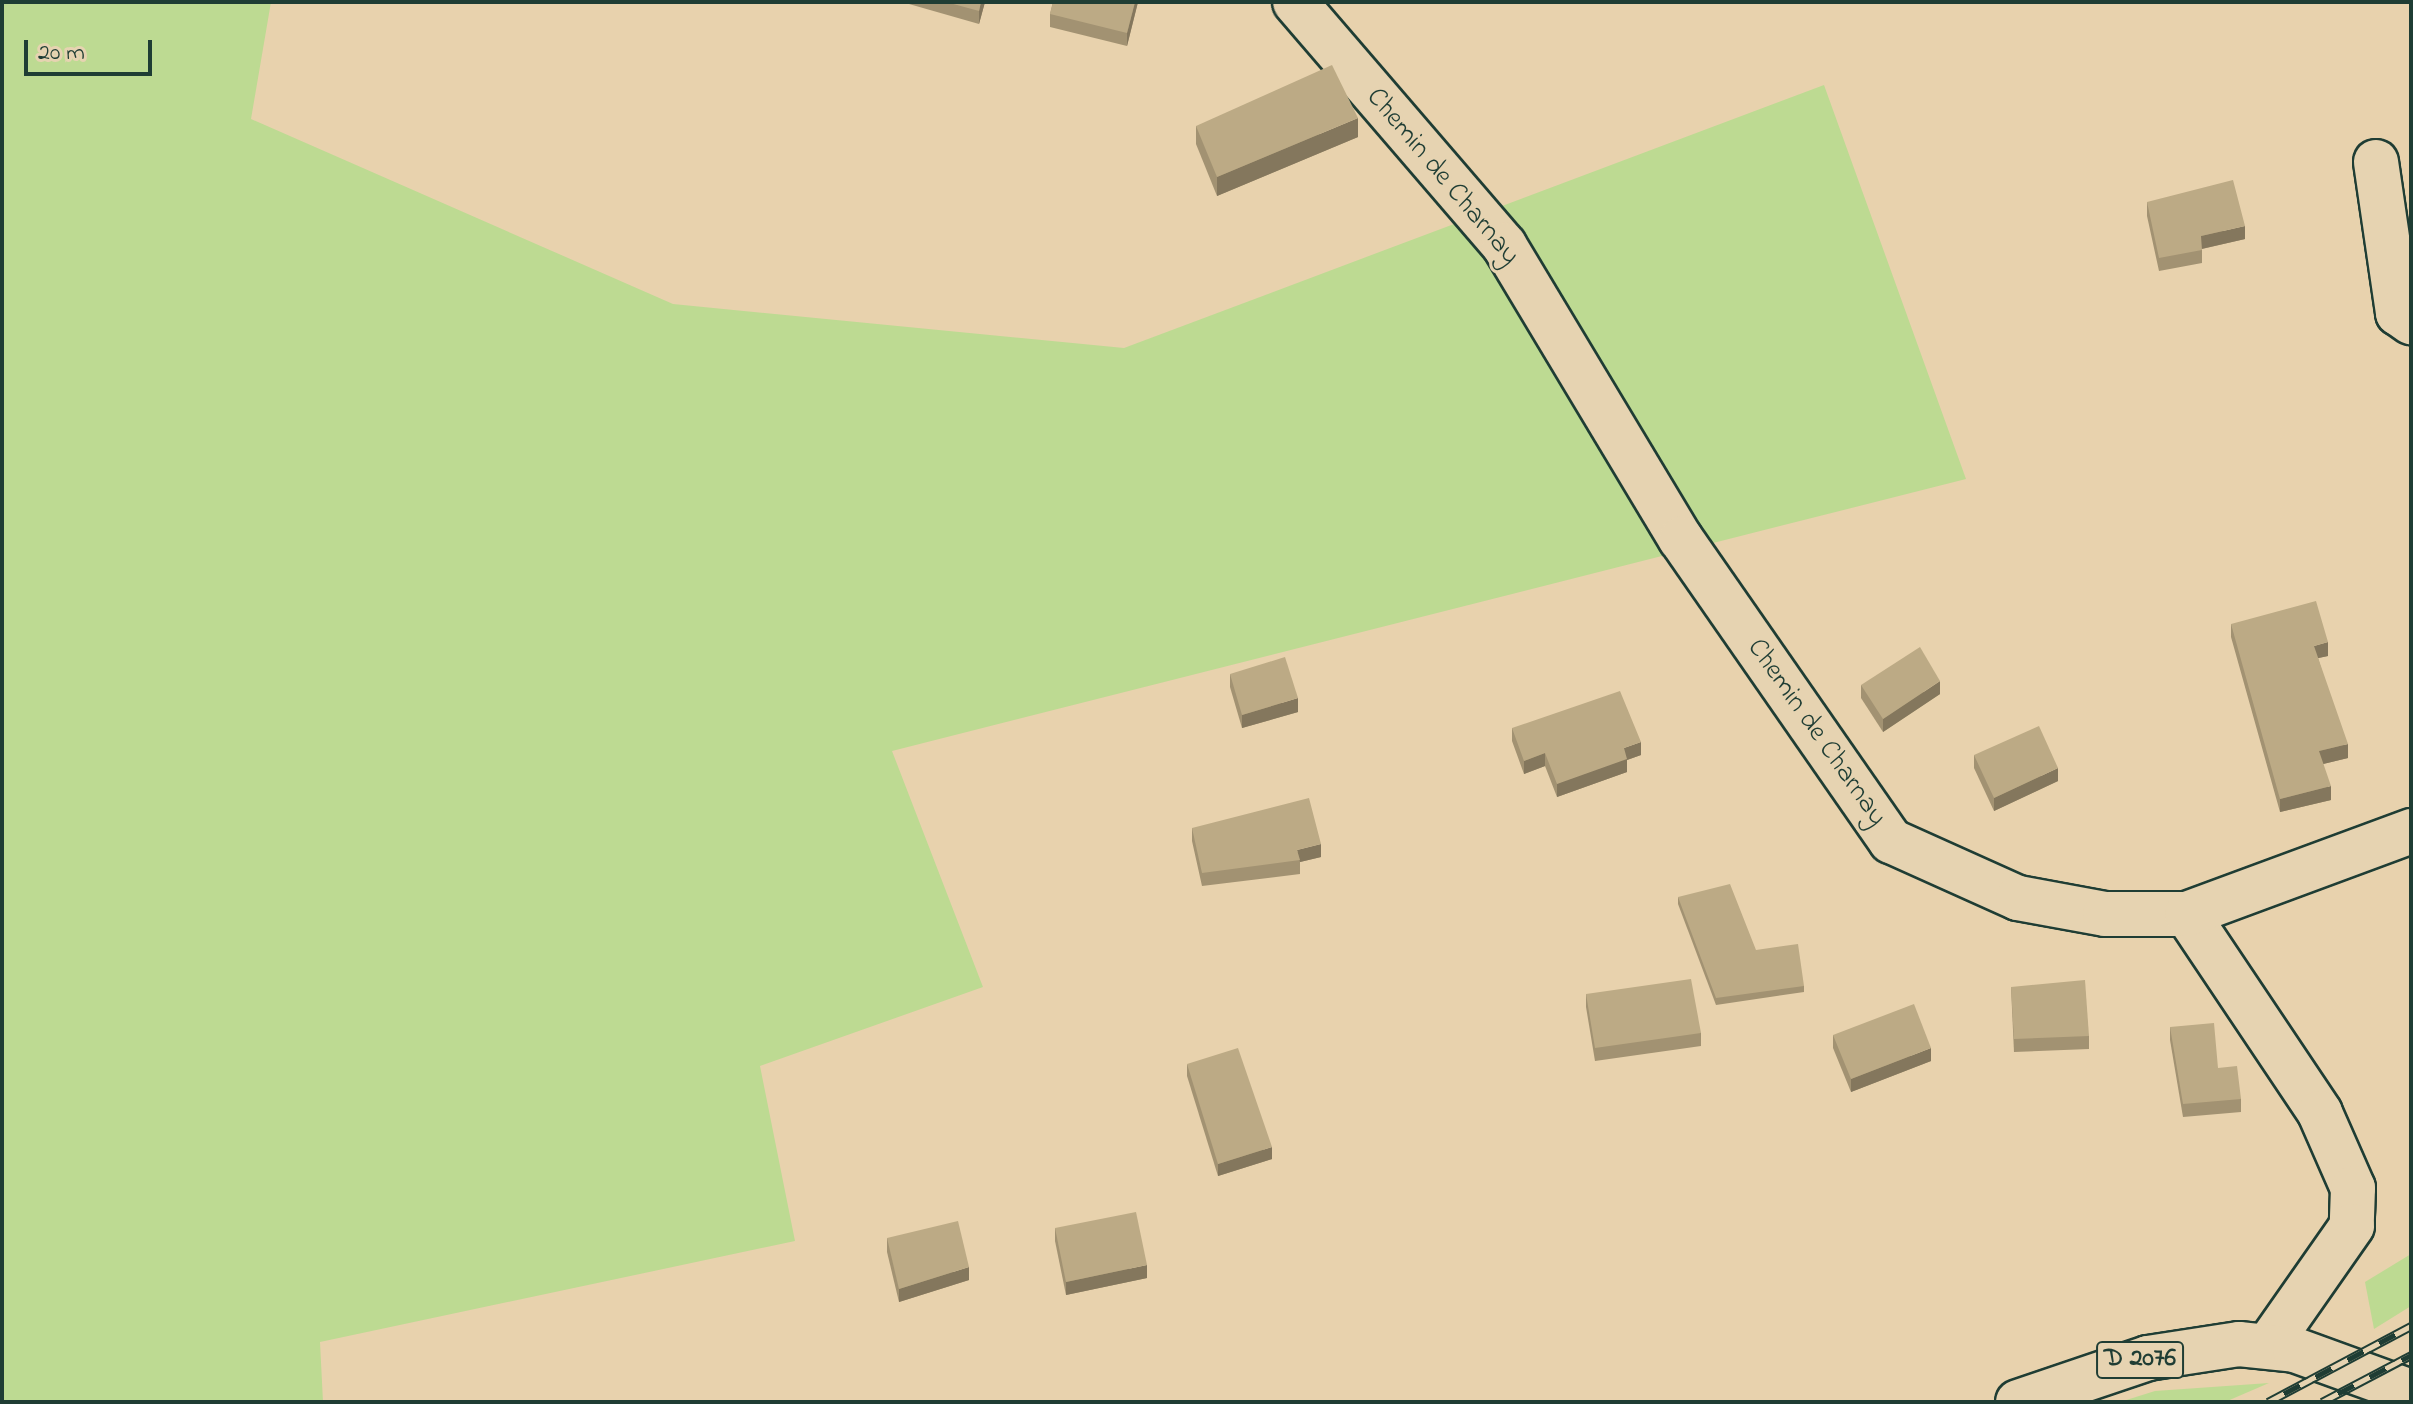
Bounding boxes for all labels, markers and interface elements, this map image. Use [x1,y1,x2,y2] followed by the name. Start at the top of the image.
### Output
[28,24,156,74] scale bar
[38,36,85,71] text: 20 m
[1358,82,1526,272] street label: Chemin de Charnay
[1739,633,1893,833] street label: Chemin de Charnay
[2096,1338,2184,1382] road number: D 2076

